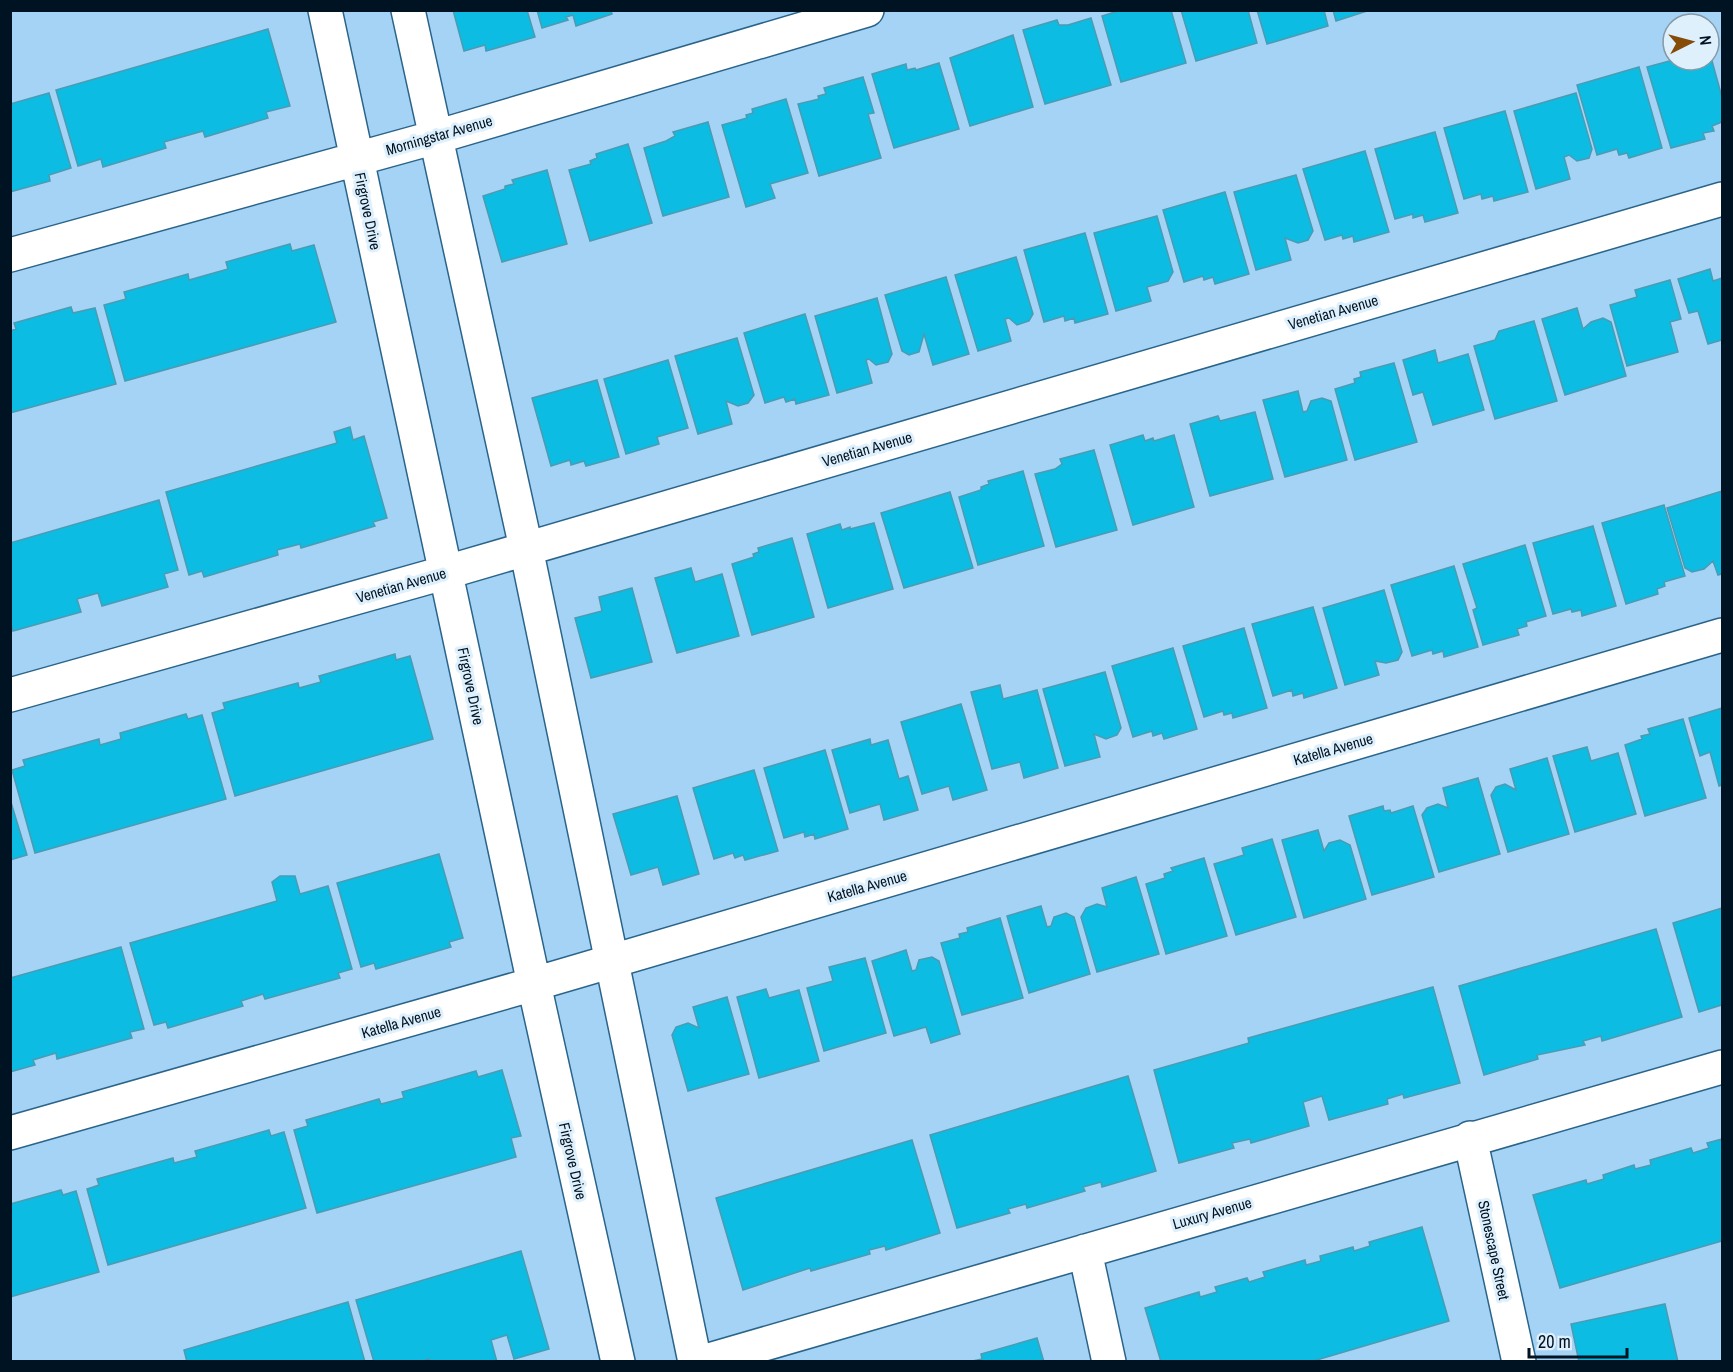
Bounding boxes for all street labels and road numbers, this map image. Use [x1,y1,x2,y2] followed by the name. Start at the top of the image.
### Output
[383,110,495,160] street label: Morningstar Avenue
[350,170,386,252] street label: Firgrove Drive
[1285,289,1381,335] street label: Venetian Avenue
[819,426,915,472] street label: Venetian Avenue
[353,562,449,608] street label: Venetian Avenue
[453,645,489,727] street label: Firgrove Drive
[1291,728,1375,770] street label: Katella Avenue
[825,865,909,907] street label: Katella Avenue
[359,1001,443,1043] street label: Katella Avenue
[554,1120,592,1202] street label: Firgrove Drive
[1170,1192,1254,1234] street label: Luxury Avenue
[1473,1198,1515,1302] street label: Stonescape Street

